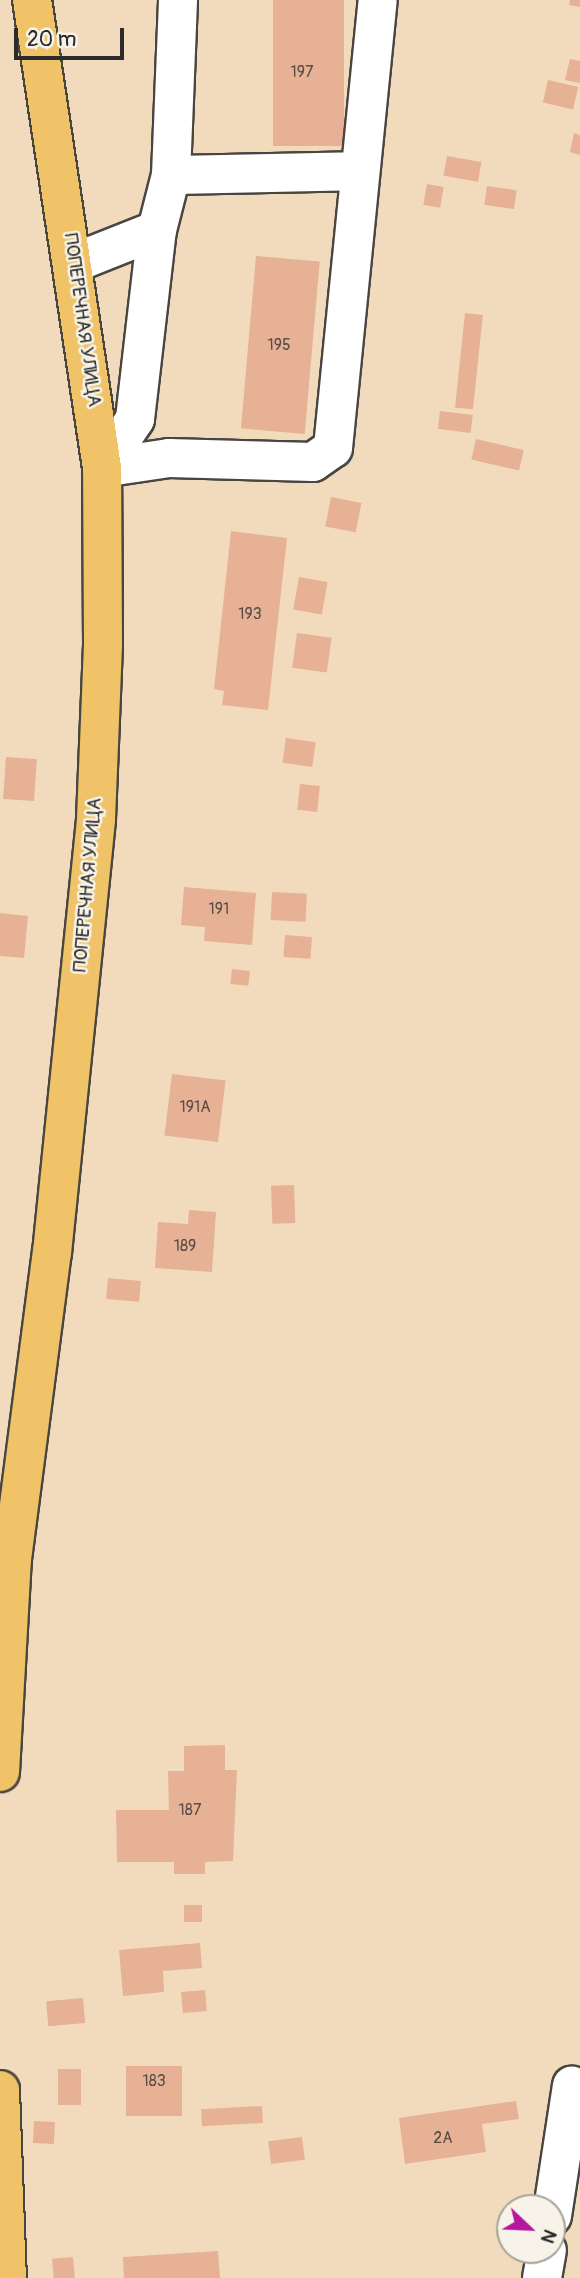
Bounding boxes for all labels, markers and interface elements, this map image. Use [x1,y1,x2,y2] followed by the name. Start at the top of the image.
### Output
[18,14,128,58] scale bar
[27,26,76,53] text: 20 m
[291,62,313,82] house number: 197
[59,232,105,408] street label: ПОПЕРЕЧНАЯ УЛИЦА
[267,335,291,355] house number: 195
[238,604,262,624] house number: 193
[69,797,107,973] street label: ПОПЕРЕЧНАЯ УЛИЦА
[209,899,229,919] house number: 191
[179,1097,211,1117] house number: 191А
[174,1236,196,1256] house number: 189
[179,1800,201,1820] house number: 187
[142,2071,166,2091] house number: 183
[433,2128,453,2148] house number: 2А
[496,2194,566,2264] north arrow
[535,2226,562,2247] text: N

